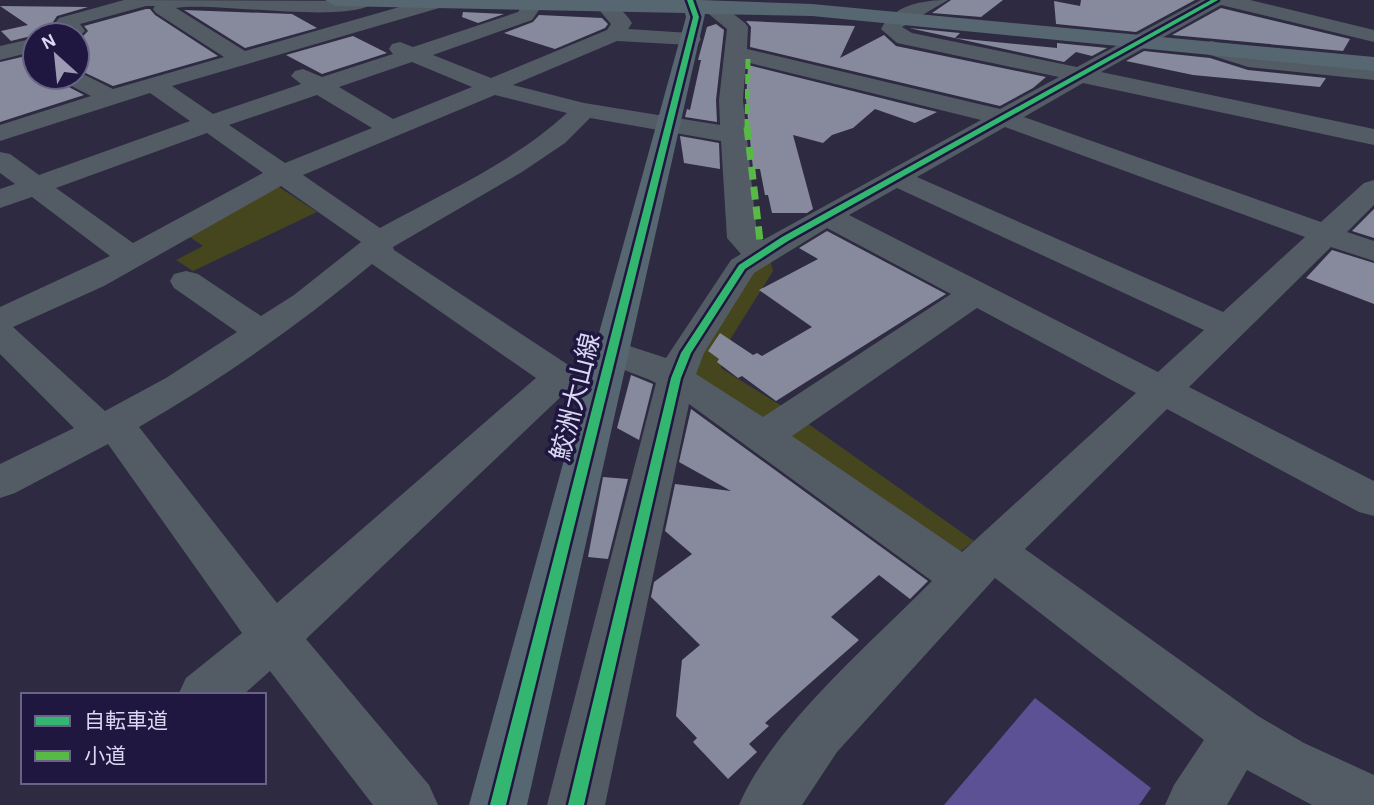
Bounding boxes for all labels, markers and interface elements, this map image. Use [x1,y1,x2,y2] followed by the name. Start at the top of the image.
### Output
[21,21,91,91] north arrow
[39,31,59,54] text: N
[547,331,604,463] street label: 鮫洲大山線
[21,693,266,784] legend
[84,710,168,732] text: 自転車道
[84,745,126,767] text: 小道

